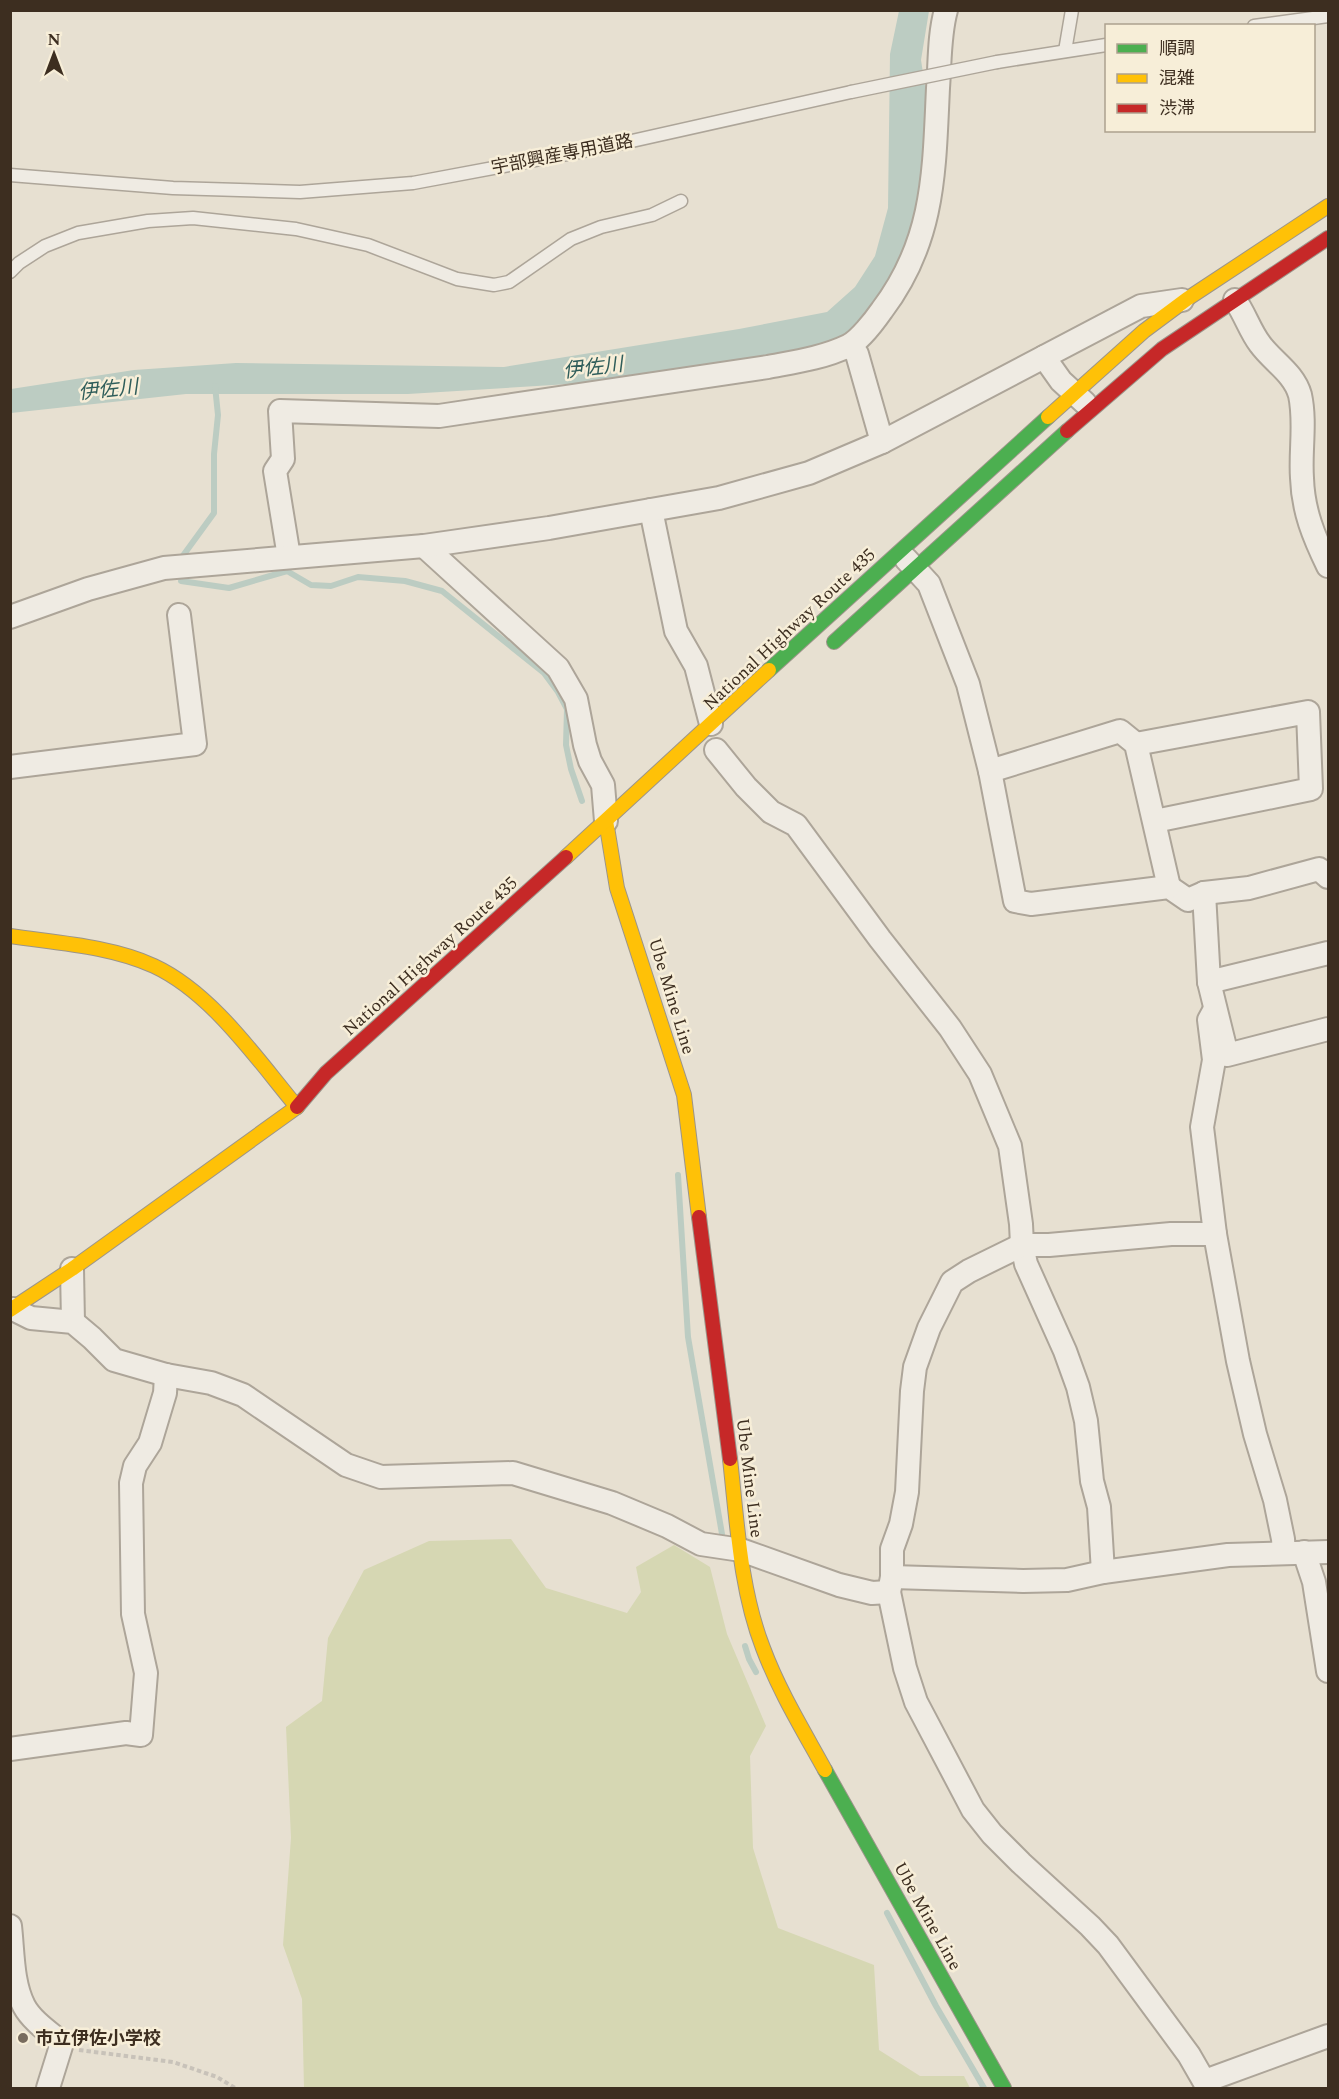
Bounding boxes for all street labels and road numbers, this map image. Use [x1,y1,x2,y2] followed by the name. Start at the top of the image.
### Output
[489,128,635,181] street label: 宇部興産専用道路
[697,542,882,717] street label: National Highway Route 435
[337,870,524,1043] street label: National Highway Route 435
[641,935,702,1058] street label: Ube Mine Line
[729,1417,770,1539] street label: Ube Mine Line
[887,1857,969,1975] street label: Ube Mine Line

